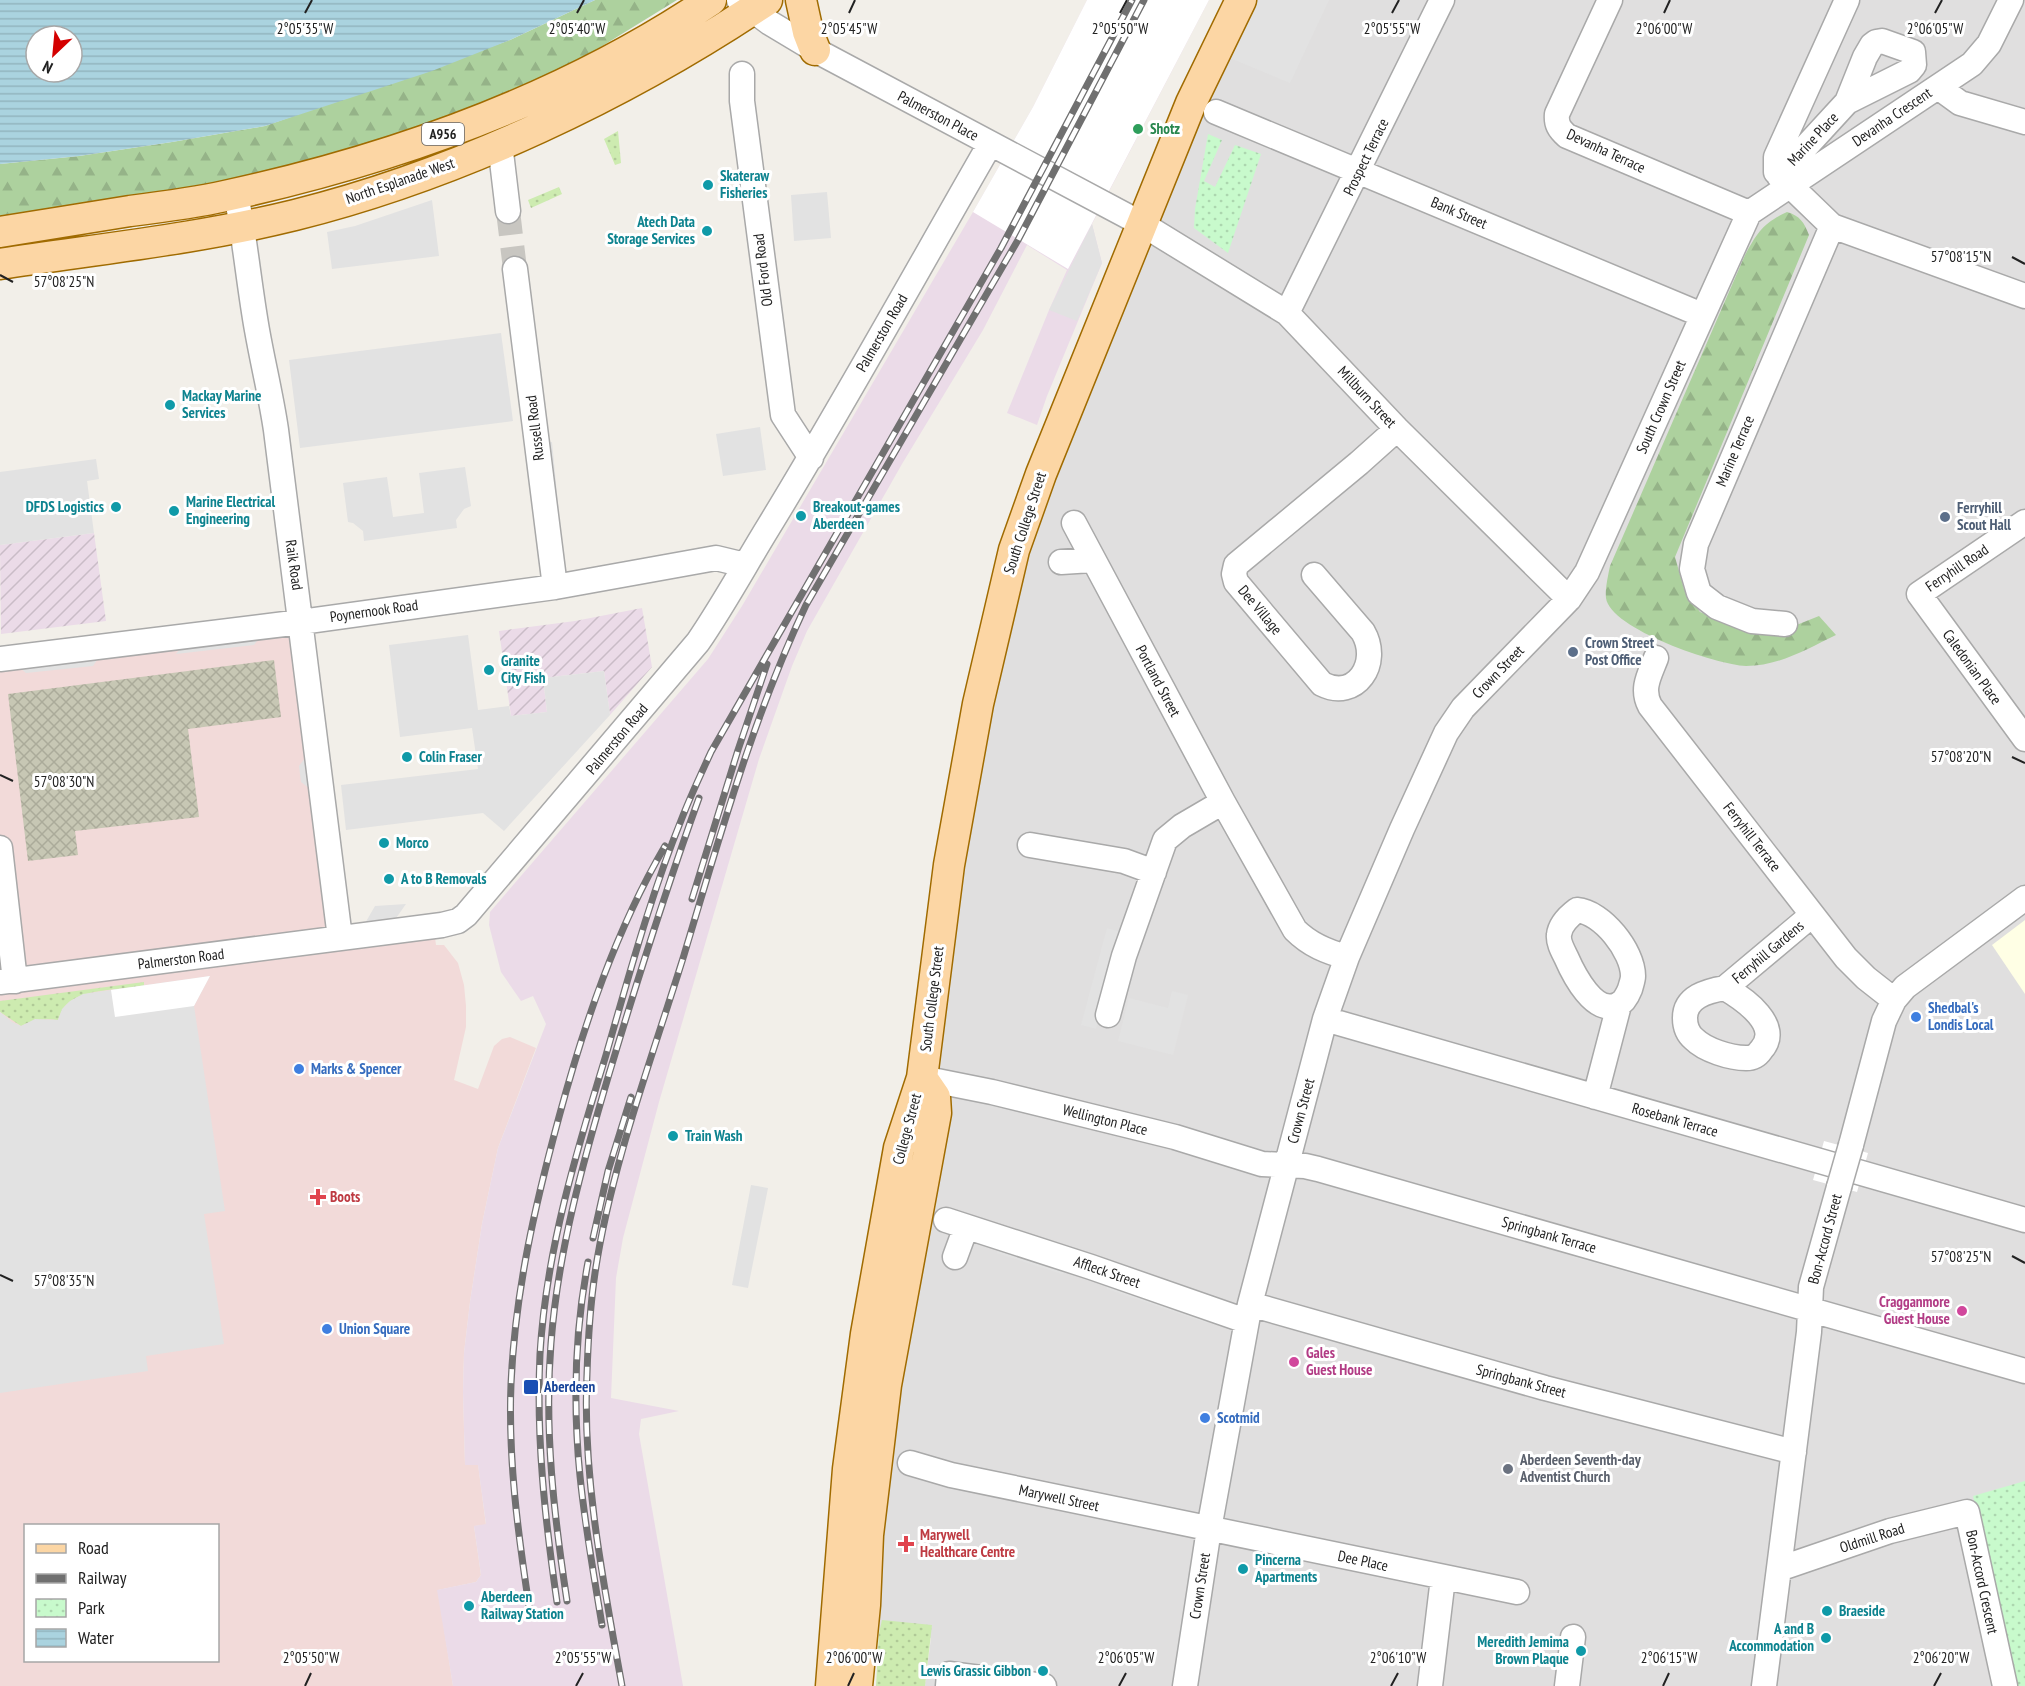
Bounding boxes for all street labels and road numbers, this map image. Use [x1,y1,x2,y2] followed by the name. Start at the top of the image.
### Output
[1848,83,1935,150] street label: Devanha Crescent
[895,86,982,145] street label: Palmerston Place
[1783,108,1842,169] street label: Marine Place
[1339,115,1392,199] street label: Prospect Terrace
[422,123,464,145] road number: A956
[1564,124,1649,177] street label: Devanha Terrace
[343,153,457,208] street label: North Esplanade West
[1428,192,1490,233] street label: Bank Street
[749,232,776,308] street label: Old Ford Road
[852,290,912,375] street label: Palmerston Road
[1632,357,1690,456] street label: South Crown Street
[1334,362,1401,432] street label: Millburn Street
[521,394,548,462] street label: Russell Road
[1711,412,1758,489] street label: Marine Terrace
[999,469,1050,576] street label: South College Street
[282,539,307,591] street label: Raik Road
[1922,540,1992,596] street label: Ferryhill Road
[1234,581,1287,638] street label: Dee Village
[329,595,419,626] street label: Poynernook Road
[1939,625,2006,708] street label: Caledonian Place
[1468,641,1528,702] street label: Crown Street
[1132,642,1185,720] street label: Portland Street
[581,699,652,778] street label: Palmerston Road
[1719,798,1785,875] street label: Ferryhill Terrace
[1728,916,1808,987] street label: Ferryhill Gardens
[137,944,225,973] street label: Palmerston Road
[916,945,947,1053] street label: South College Street
[1283,1076,1318,1146] street label: Crown Street
[888,1091,925,1167] street label: College Street
[1630,1098,1720,1141] street label: Rosebank Terrace
[1061,1100,1150,1139] street label: Wellington Place
[1803,1192,1846,1286] street label: Bon-Accord Street
[1500,1212,1599,1257] street label: Springbank Terrace
[1071,1251,1143,1292] street label: Affleck Street
[1474,1359,1568,1402] street label: Springbank Street
[1017,1480,1101,1515] street label: Marywell Street
[1837,1518,1907,1557] street label: Oldmill Road
[1962,1528,2003,1636] street label: Bon-Accord Crescent
[1336,1546,1390,1575] street label: Dee Place
[1185,1551,1214,1620] street label: Crown Street

